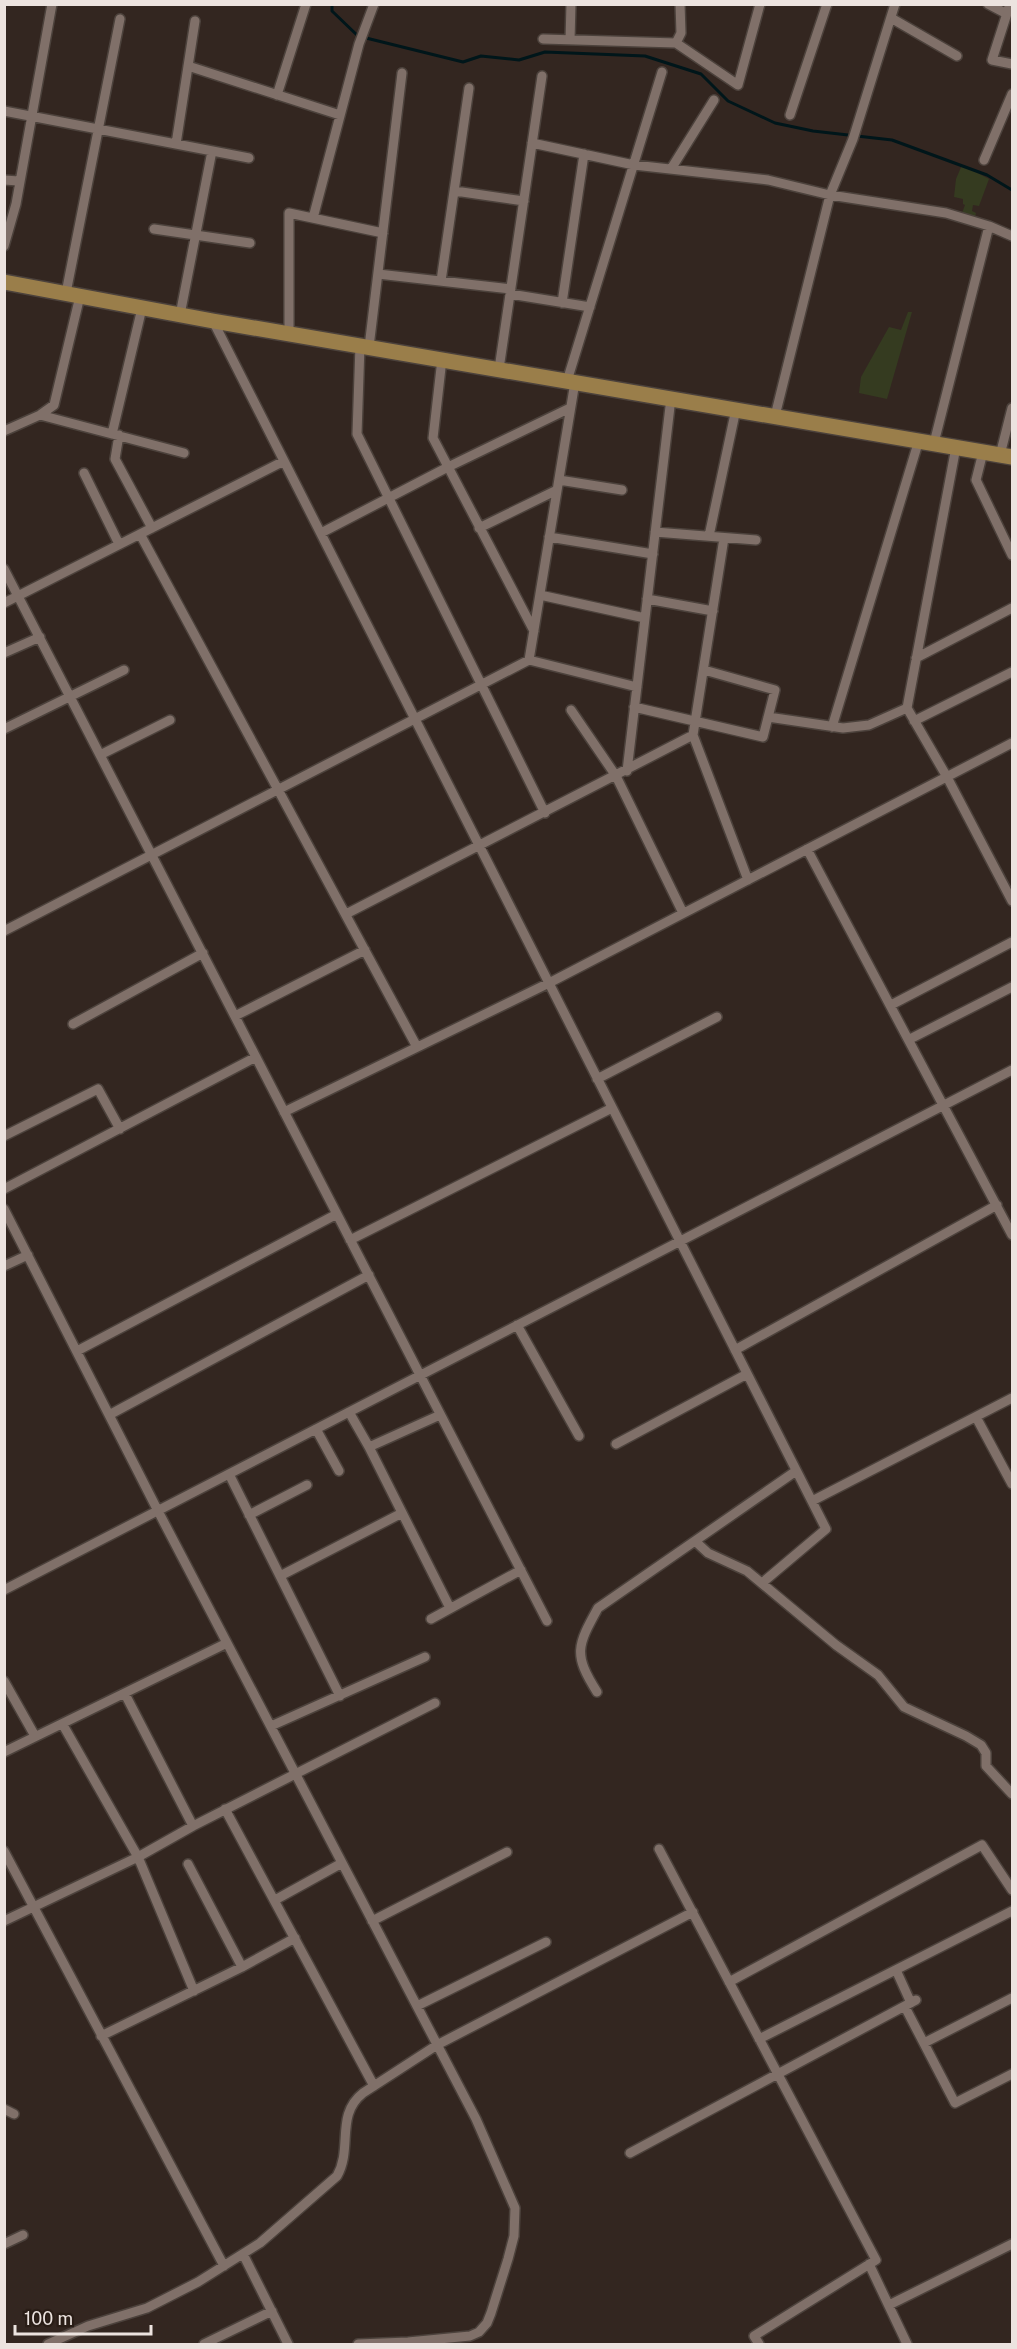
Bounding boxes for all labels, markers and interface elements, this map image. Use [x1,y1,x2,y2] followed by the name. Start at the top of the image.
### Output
[15,2298,152,2336] scale bar
[24,2308,73,2329] text: 100 m

